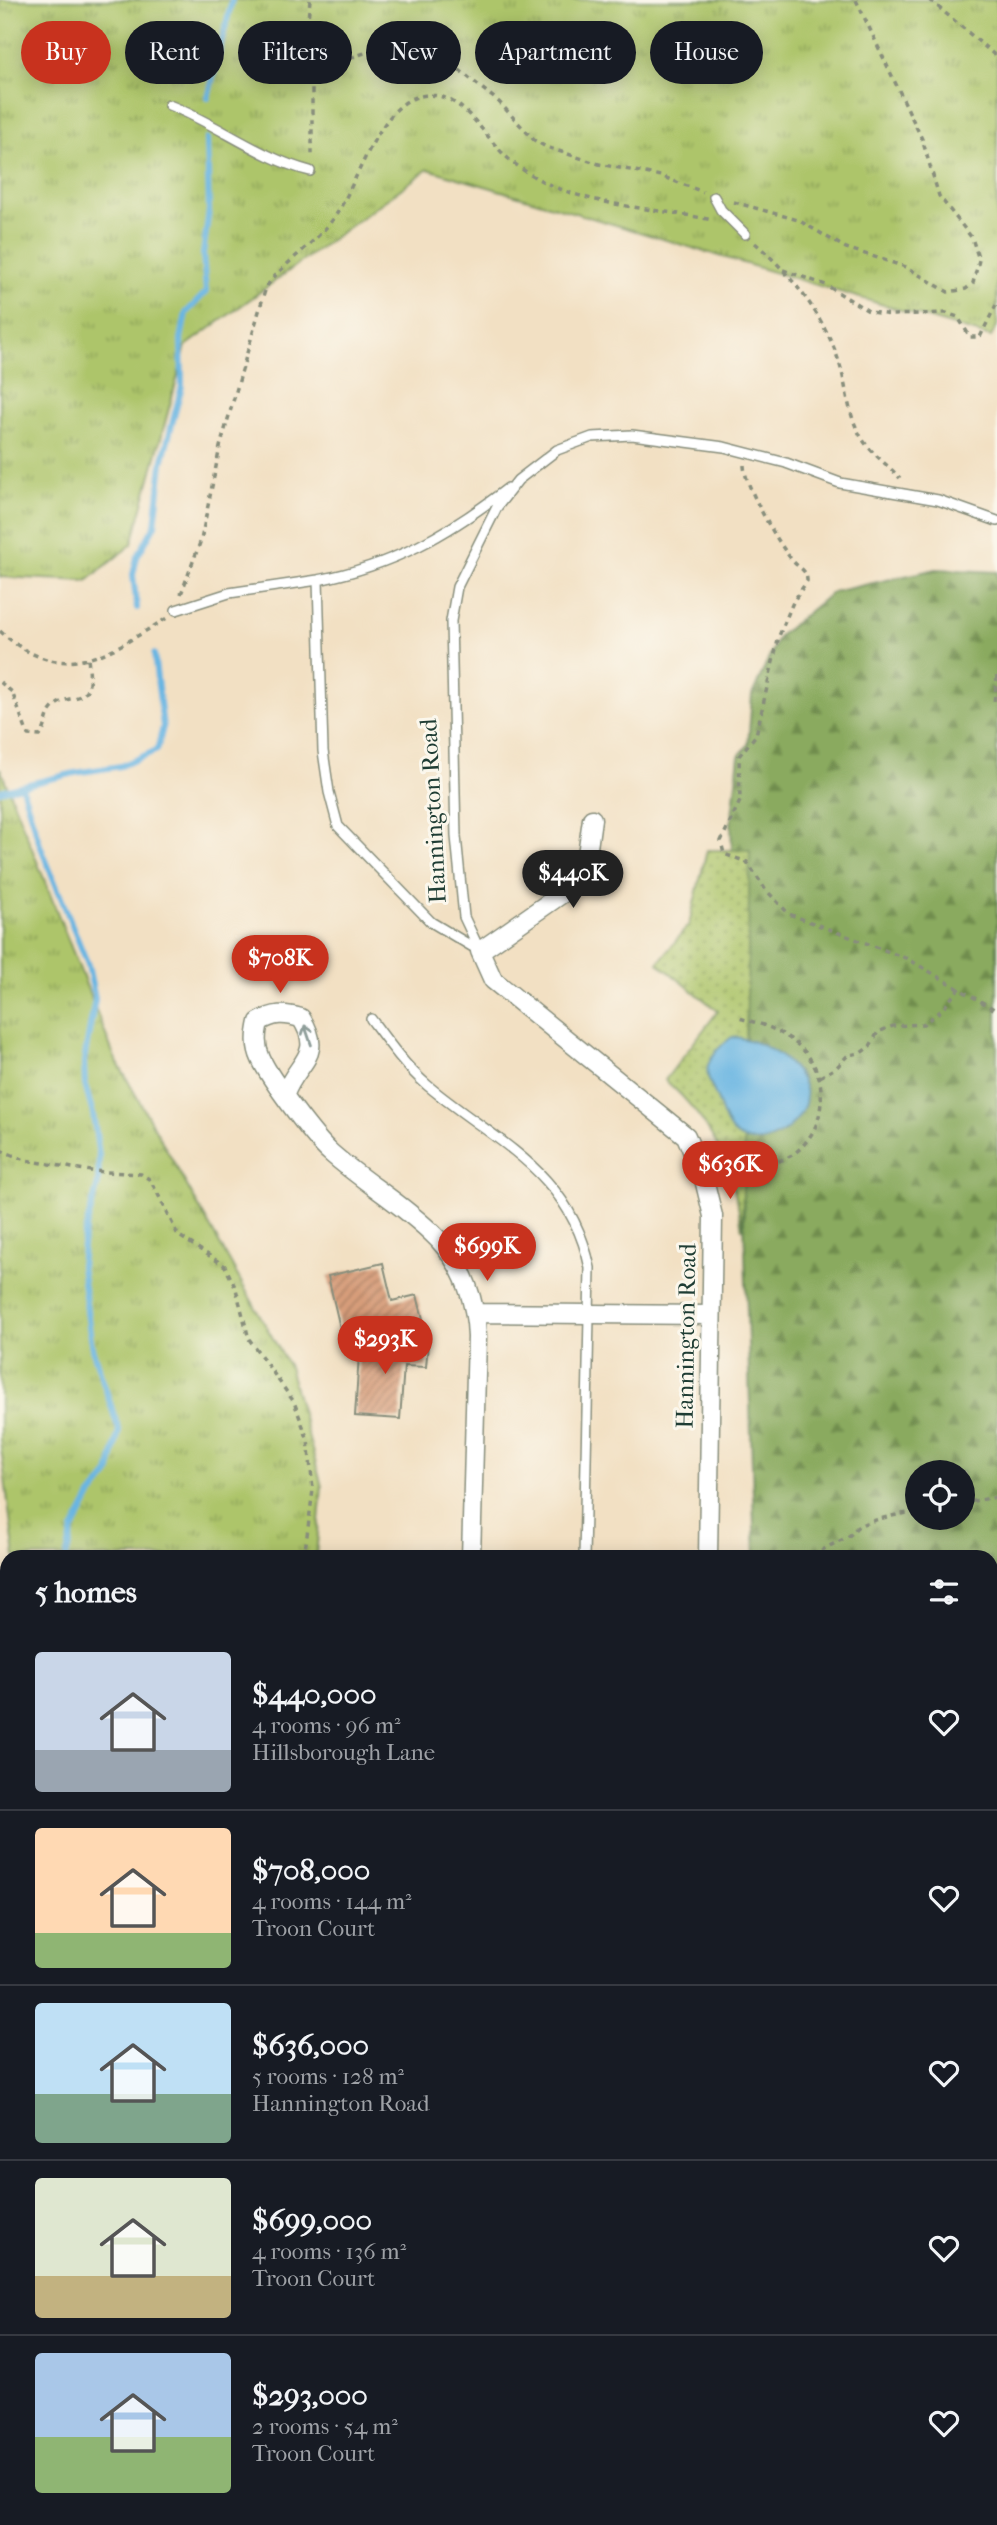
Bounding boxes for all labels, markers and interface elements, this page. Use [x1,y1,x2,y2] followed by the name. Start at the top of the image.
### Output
[21,21,111,84] chip: Buy
[125,21,224,84] chip: Rent
[238,21,352,84] chip: Filters
[366,21,461,84] chip: New
[475,21,636,84] chip: Apartment
[650,21,763,84] chip: House
[414,717,452,904] street label: Hannington Road
[524,850,622,910] pin: $440K
[538,859,608,886] text: $440K
[231,936,329,995] pin: $708K
[248,944,312,971] text: $708K
[301,1025,313,1046] one-way arrow
[681,1142,779,1201] pin: $636K
[698,1150,762,1177] text: $636K
[438,1224,536,1283] pin: $699K
[454,1232,520,1259] text: $699K
[670,1242,702,1429] street label: Hannington Road
[336,1316,434,1376] pin: $293K
[354,1325,416,1352] text: $293K
[905,1460,975,1530] map controls
[905,1460,975,1530] button: locate
[925,1573,963,1611] icon: filters
[35,1575,137,1610] text: 5 homes
[252,1677,377,1712] text: $440,000
[91,1680,175,1764] icon: home
[925,1703,963,1741] icon: heart
[252,1712,401,1739] text: 4 rooms · 96 m²
[252,1739,435,1766] text: Hillsborough Lane
[252,1853,370,1888] text: $708,000
[91,1856,175,1940] icon: home
[925,1879,963,1917] icon: heart
[252,1888,412,1915] text: 4 rooms · 144 m²
[252,1915,375,1942] text: Troon Court
[252,2028,369,2063] text: $636,000
[91,2031,175,2115] icon: home
[925,2054,963,2092] icon: heart
[252,2063,404,2090] text: 5 rooms · 128 m²
[252,2090,430,2117] text: Hannington Road
[252,2203,372,2238] text: $699,000
[91,2206,175,2290] icon: home
[925,2229,963,2267] icon: heart
[252,2238,406,2265] text: 4 rooms · 136 m²
[252,2265,375,2292] text: Troon Court
[252,2378,368,2413] text: $293,000
[91,2381,175,2465] icon: home
[925,2404,963,2442] icon: heart
[252,2413,398,2440] text: 2 rooms · 54 m²
[252,2440,375,2467] text: Troon Court

